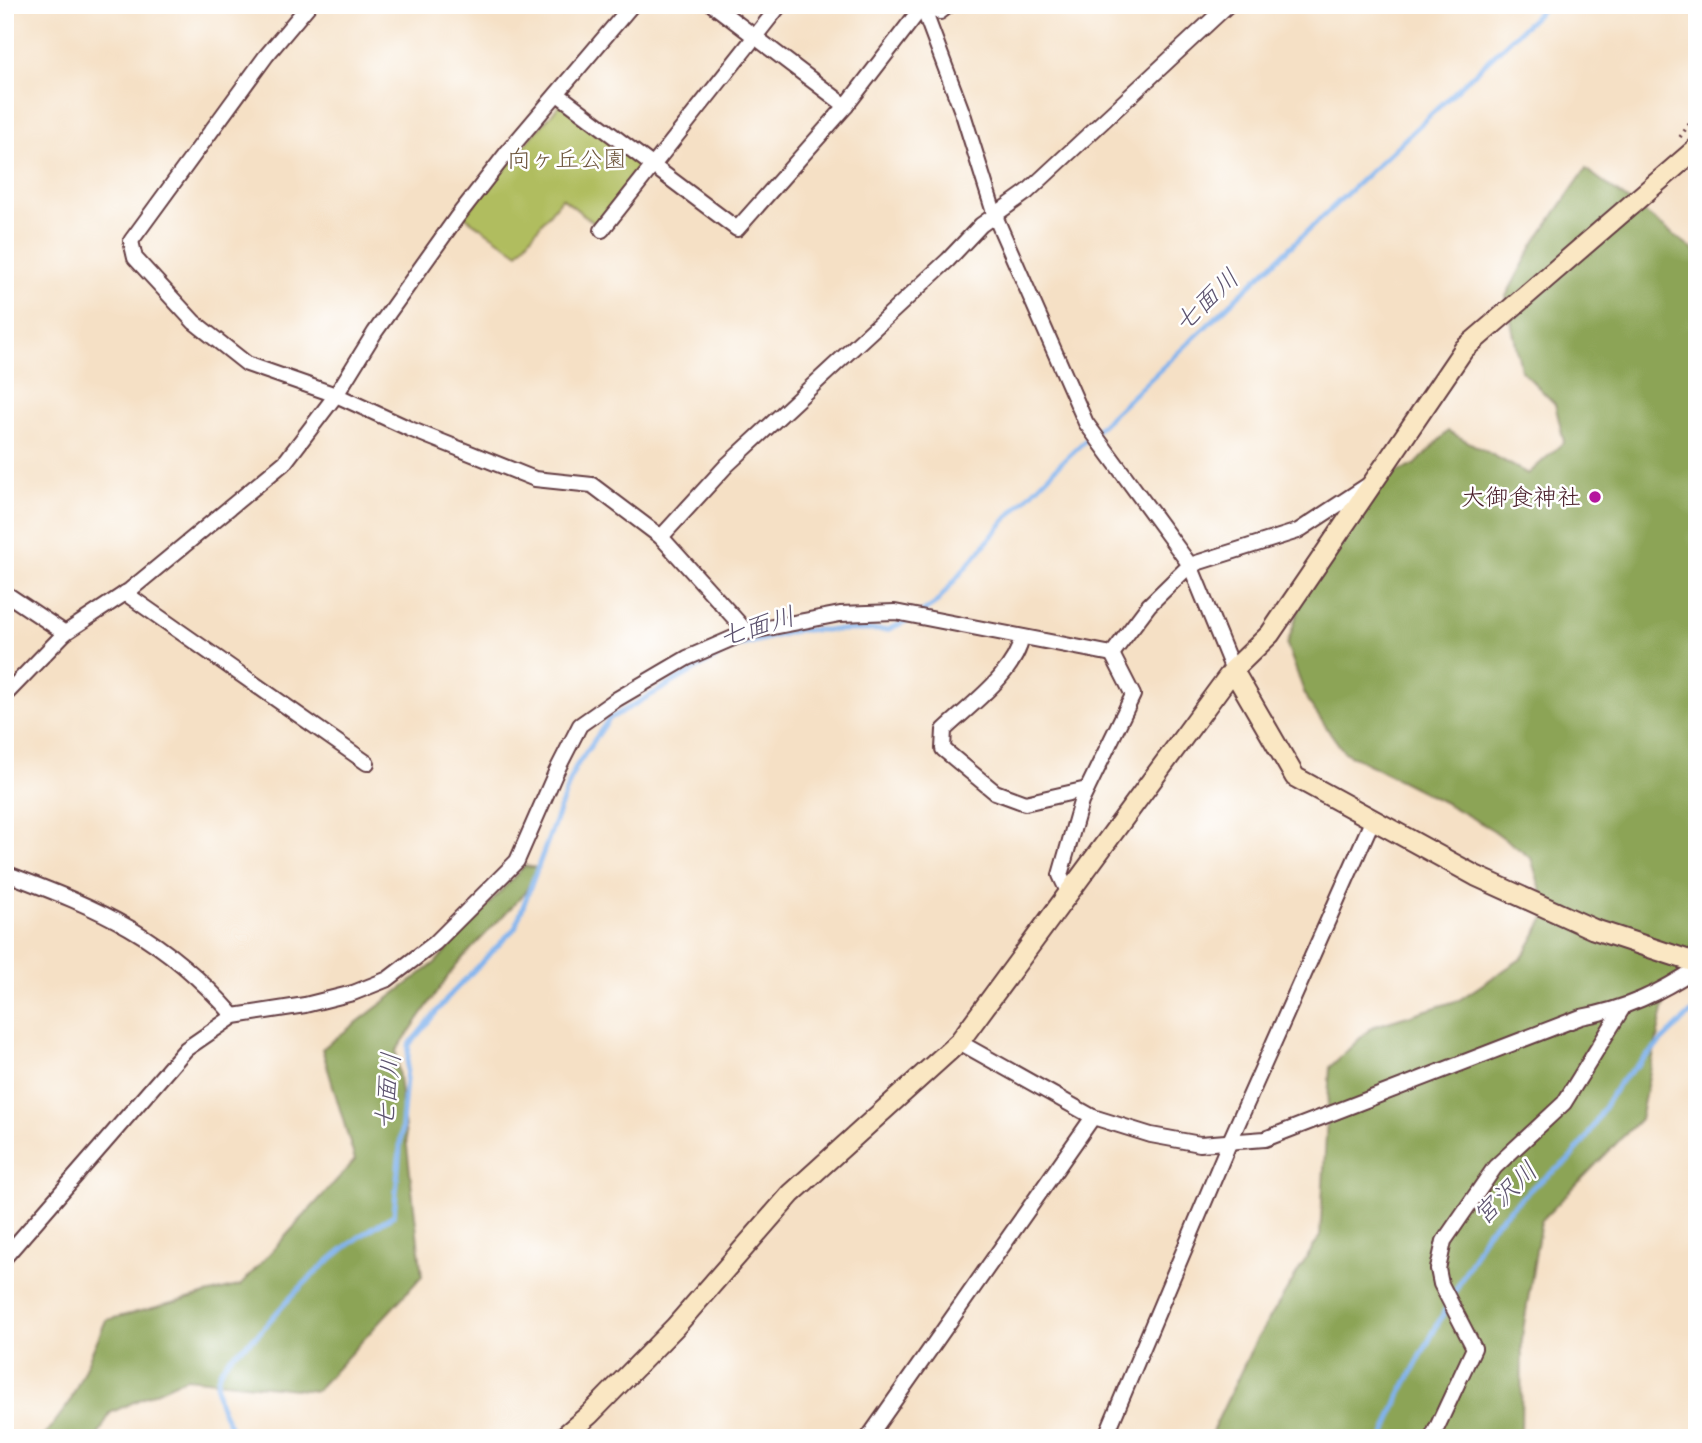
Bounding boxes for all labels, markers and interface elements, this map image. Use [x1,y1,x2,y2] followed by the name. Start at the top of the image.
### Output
[507,139,627,175] park label: 向ヶ丘公園
[1163,258,1247,340] water label: 七面川
[1461,477,1581,513] place label: 大御食神社
[1587,489,1603,505] marker: 大御食神社
[714,595,800,655] water label: 七面川
[362,1050,409,1132] water label: 七面川
[1462,1151,1546,1233] water label: 宮沢川

